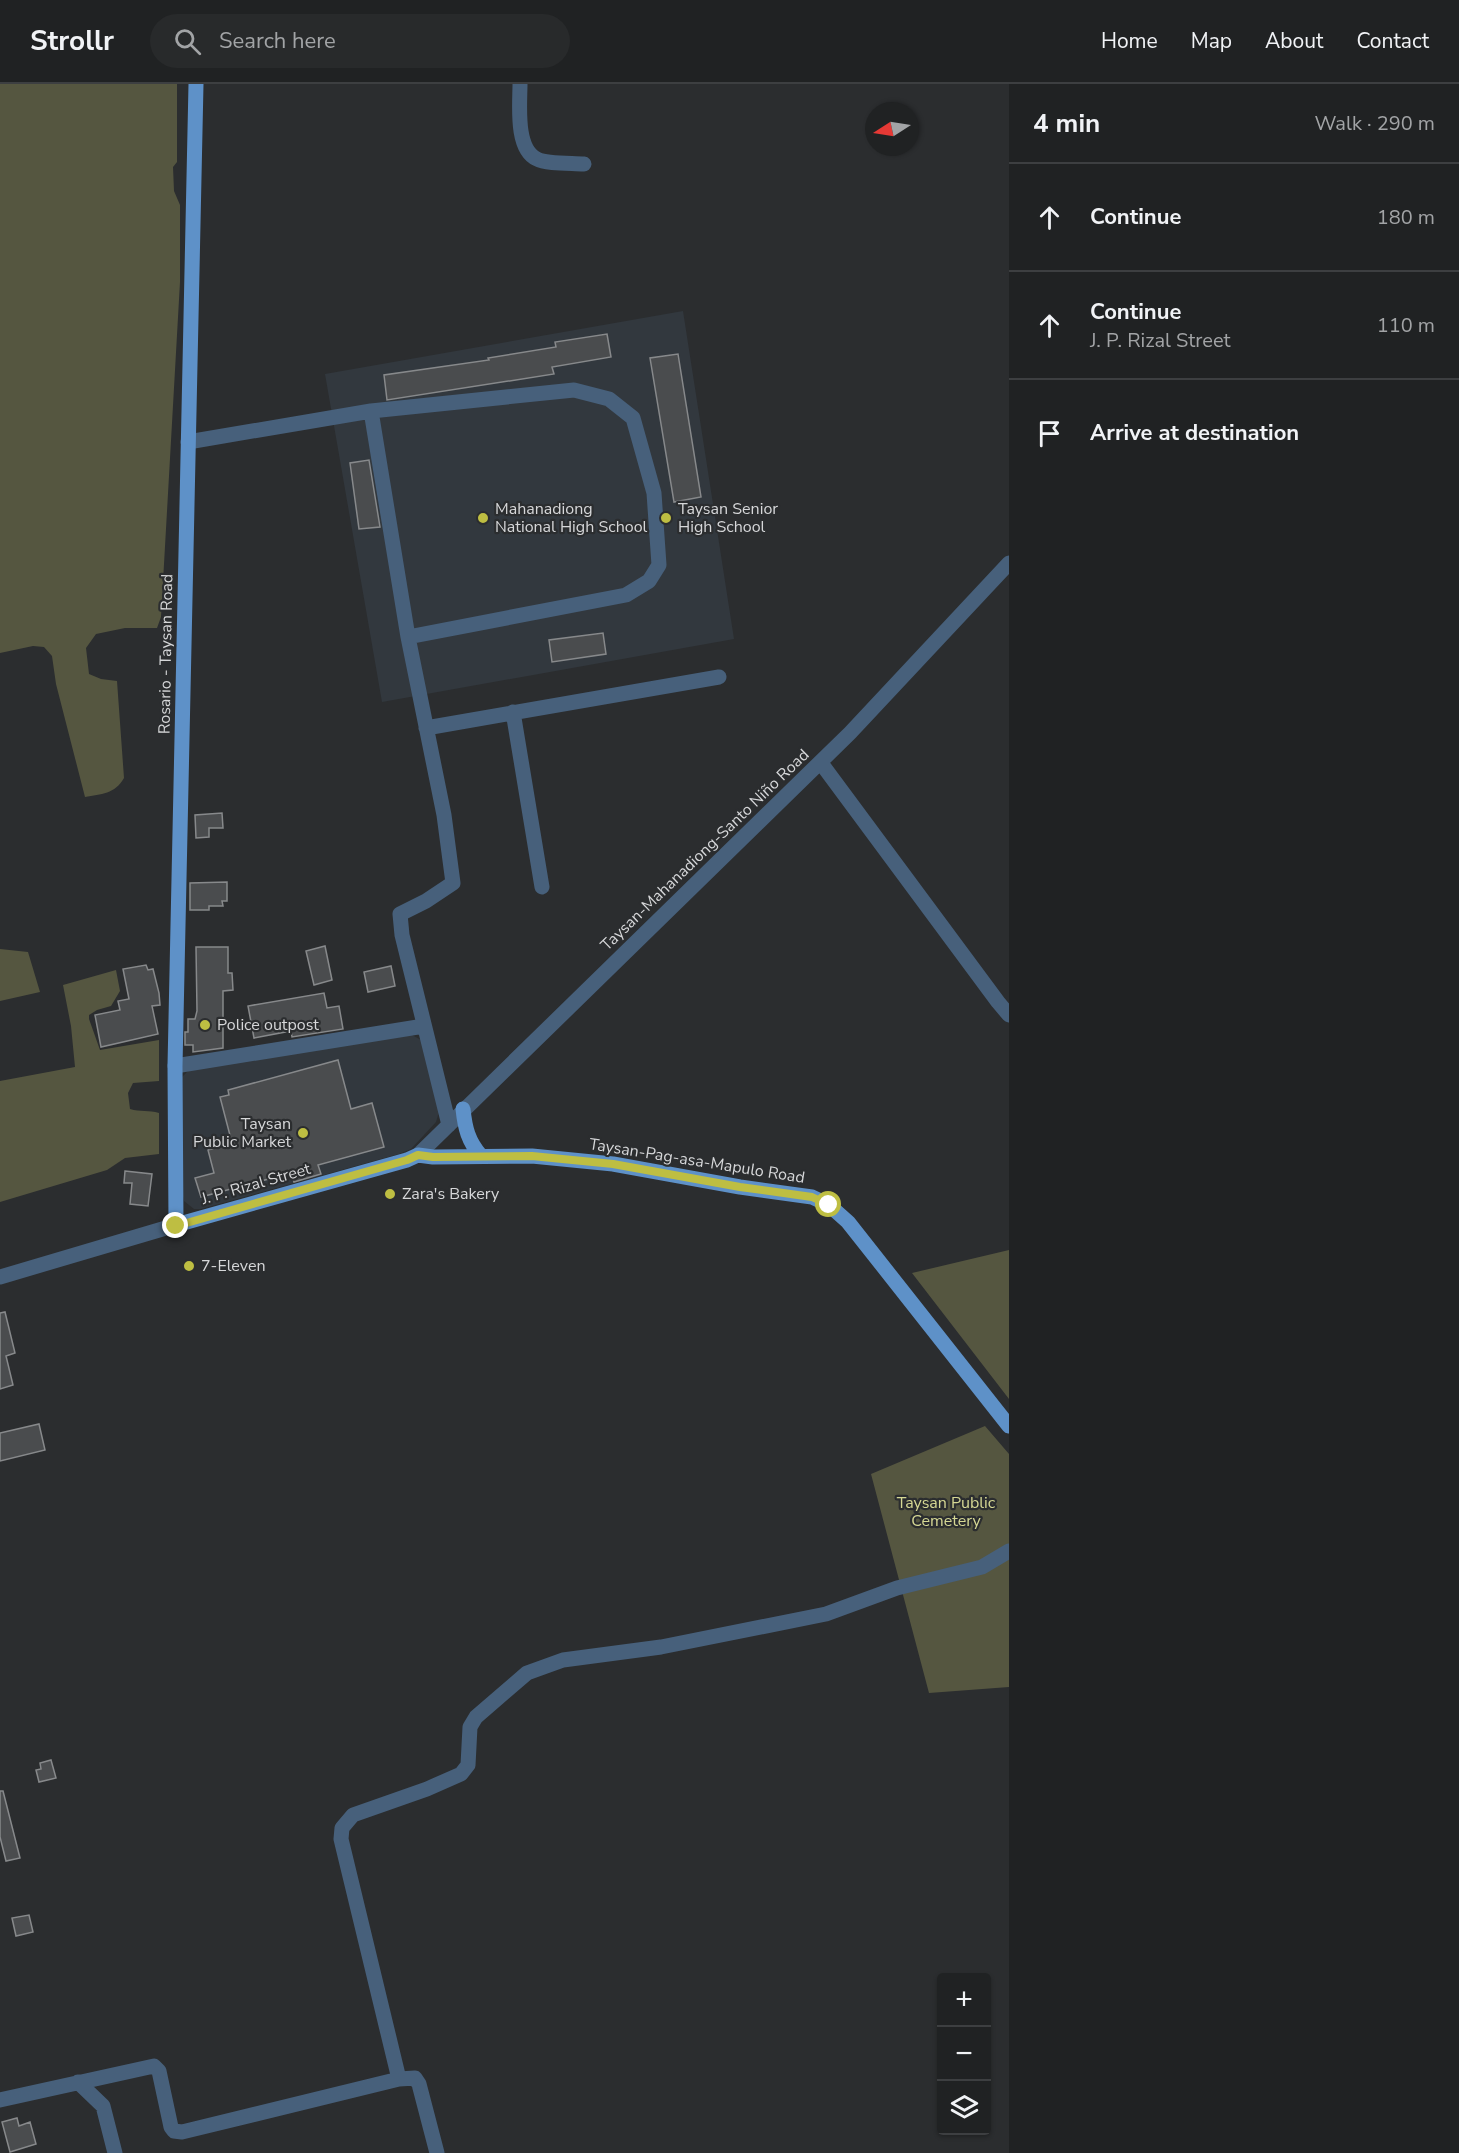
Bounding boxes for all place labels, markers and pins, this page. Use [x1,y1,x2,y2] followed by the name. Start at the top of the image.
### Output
[495,498,648,538] place label: Mahanadiong National High School
[678,498,778,538] place label: Taysan Senior High School
[476,511,490,525] marker: Mahanadiong National High School
[659,511,673,525] marker: Taysan Senior High School
[217,1014,319,1036] place label: Police outpost
[198,1018,212,1032] marker: Police outpost
[193,1113,291,1153] place label: Taysan Public Market
[296,1126,310,1140] marker: Taysan Public Market
[402,1183,500,1205] place label: Zara's Bakery
[383,1187,397,1201] marker: Zara's Bakery
[201,1255,266,1277] place label: 7-Eleven
[182,1259,196,1273] marker: 7-Eleven

